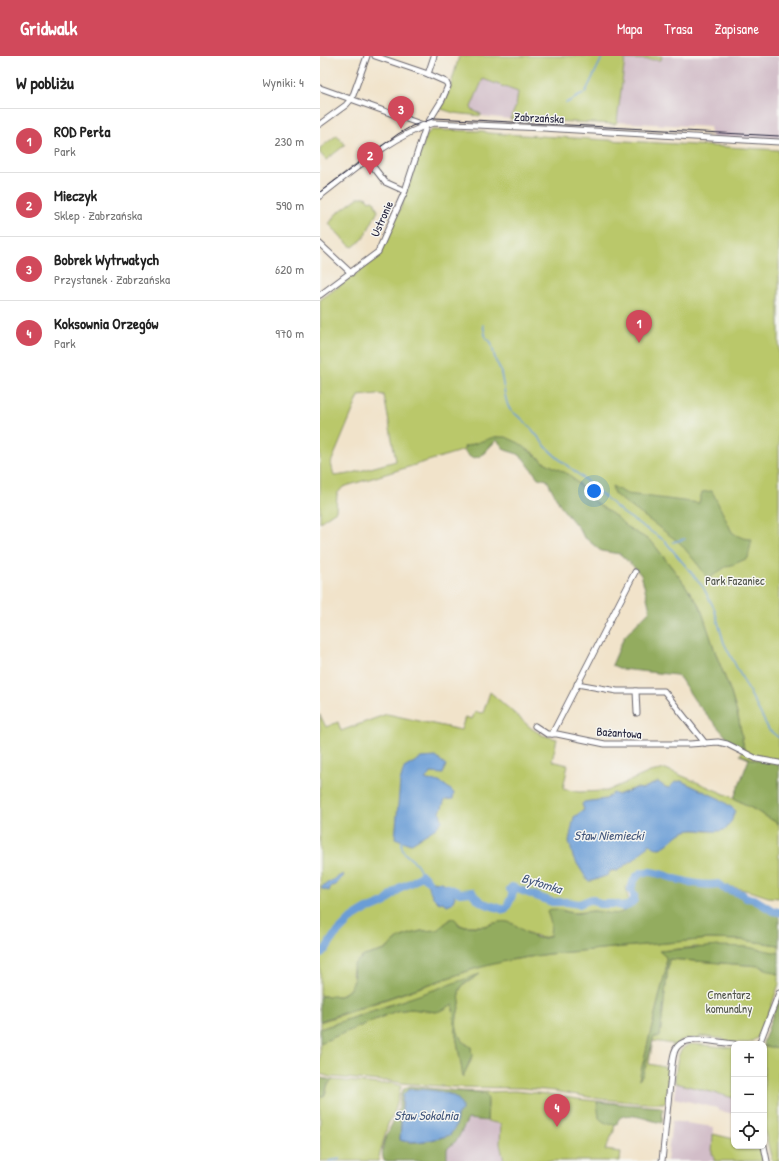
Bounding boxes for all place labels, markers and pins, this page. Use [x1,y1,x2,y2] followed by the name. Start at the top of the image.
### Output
[388,96,414,129] pin: 3
[357,142,383,175] pin: 2
[626,310,652,343] pin: 1
[544,1094,570,1127] pin: 4

